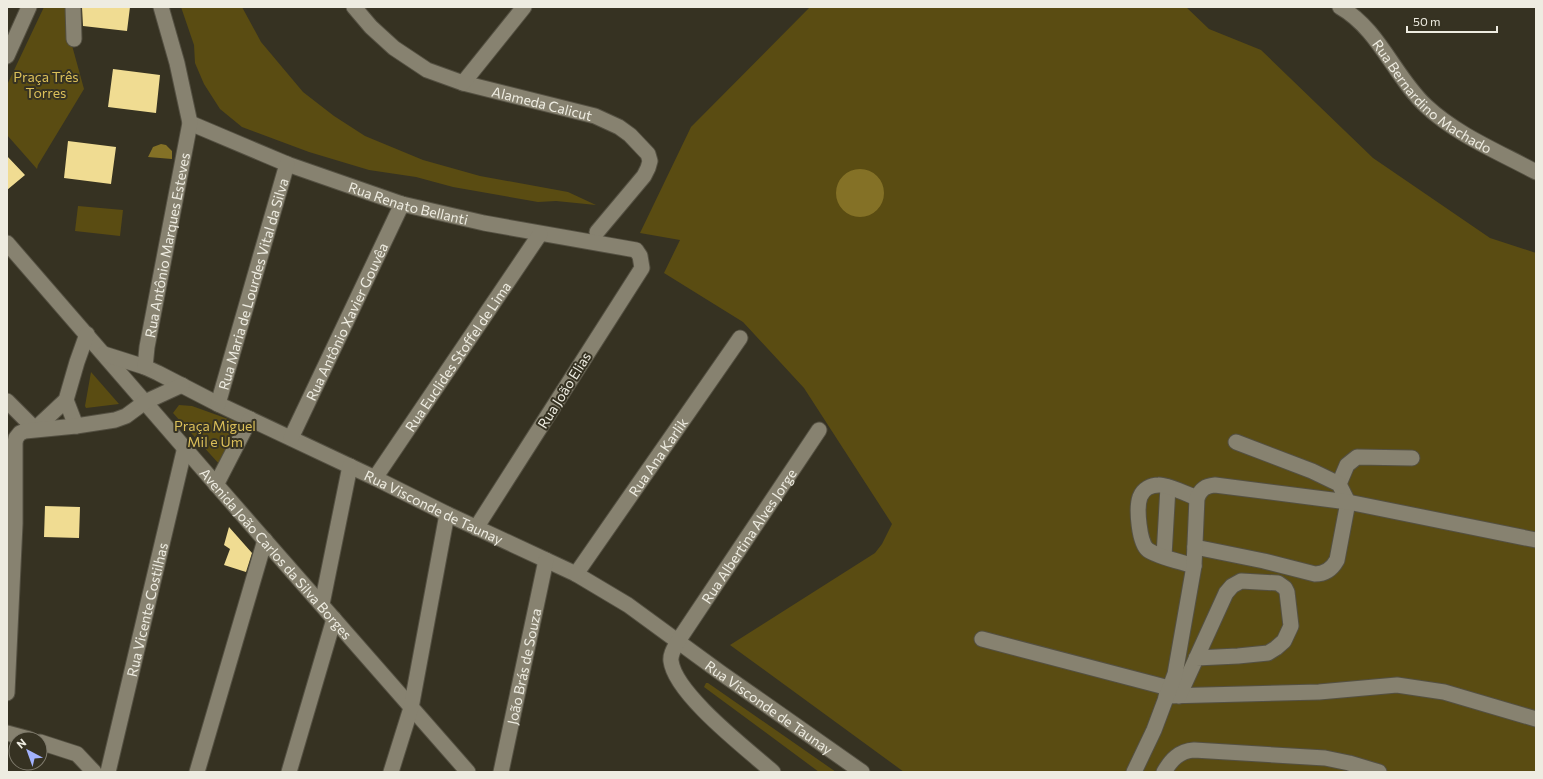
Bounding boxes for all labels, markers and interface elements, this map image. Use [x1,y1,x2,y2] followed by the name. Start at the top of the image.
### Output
[1407,8,1497,34] scale bar
[1413,14,1441,28] text: 50 m
[1370,36,1495,156] street label: Rua Bernardino Machado
[13,68,79,101] park label: Praça Três Torres
[490,82,594,124] street label: Alameda Calicut
[141,151,193,339] street label: Rua Antônio Marques Esteves
[214,176,291,392] street label: Rua Maria de Lourdes Vital da Silva
[346,178,470,228] street label: Rua Renato Bellanti
[302,240,391,403] street label: Rua Antônio Xavier Gouvêa
[401,278,514,434] street label: Rua Euclides Stoffel de Lima
[534,349,594,431] street label: Rua João Elias
[624,414,691,499] street label: Rua Ana Karlik
[174,417,256,450] park label: Praça Miguel Mil e Um
[197,464,356,643] street label: Avenida João Carlos da Silva Borges
[697,465,800,606] street label: Rua Albertina Alves Jorge
[362,466,506,547] street label: Rua Visconde de Taunay
[122,541,171,678] street label: Rua Vicente Costilhas
[503,607,544,726] street label: João Brás de Souza
[702,656,836,758] street label: Rua Visconde de Taunay
[8,731,48,771] north arrow
[14,735,28,751] text: N

